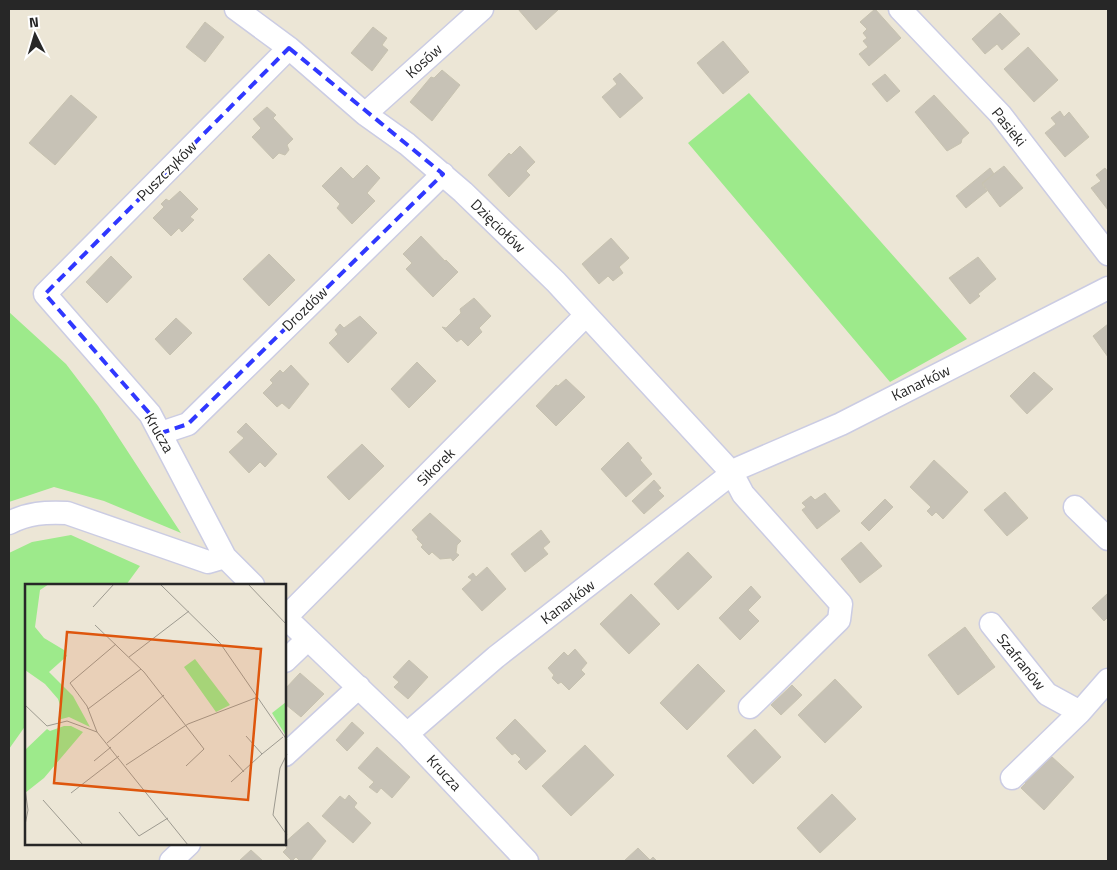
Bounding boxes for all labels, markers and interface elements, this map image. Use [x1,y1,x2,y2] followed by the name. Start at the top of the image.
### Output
[10,10,60,60] north arrow
[28,11,40,32] text: N
[400,38,447,83] street label: Kosów
[986,102,1032,151] street label: Pasieki
[131,135,202,206] street label: Puszczyków
[466,193,531,258] street label: Dzięciołów
[276,281,333,337] street label: Drozdów
[887,358,954,407] street label: Kanarków
[139,409,180,457] street label: Krucza
[411,442,460,491] street label: Sikorek
[536,573,600,630] street label: Kanarków
[25,584,286,845] inset map
[991,628,1052,695] street label: Szafranów
[421,749,468,796] street label: Krucza

